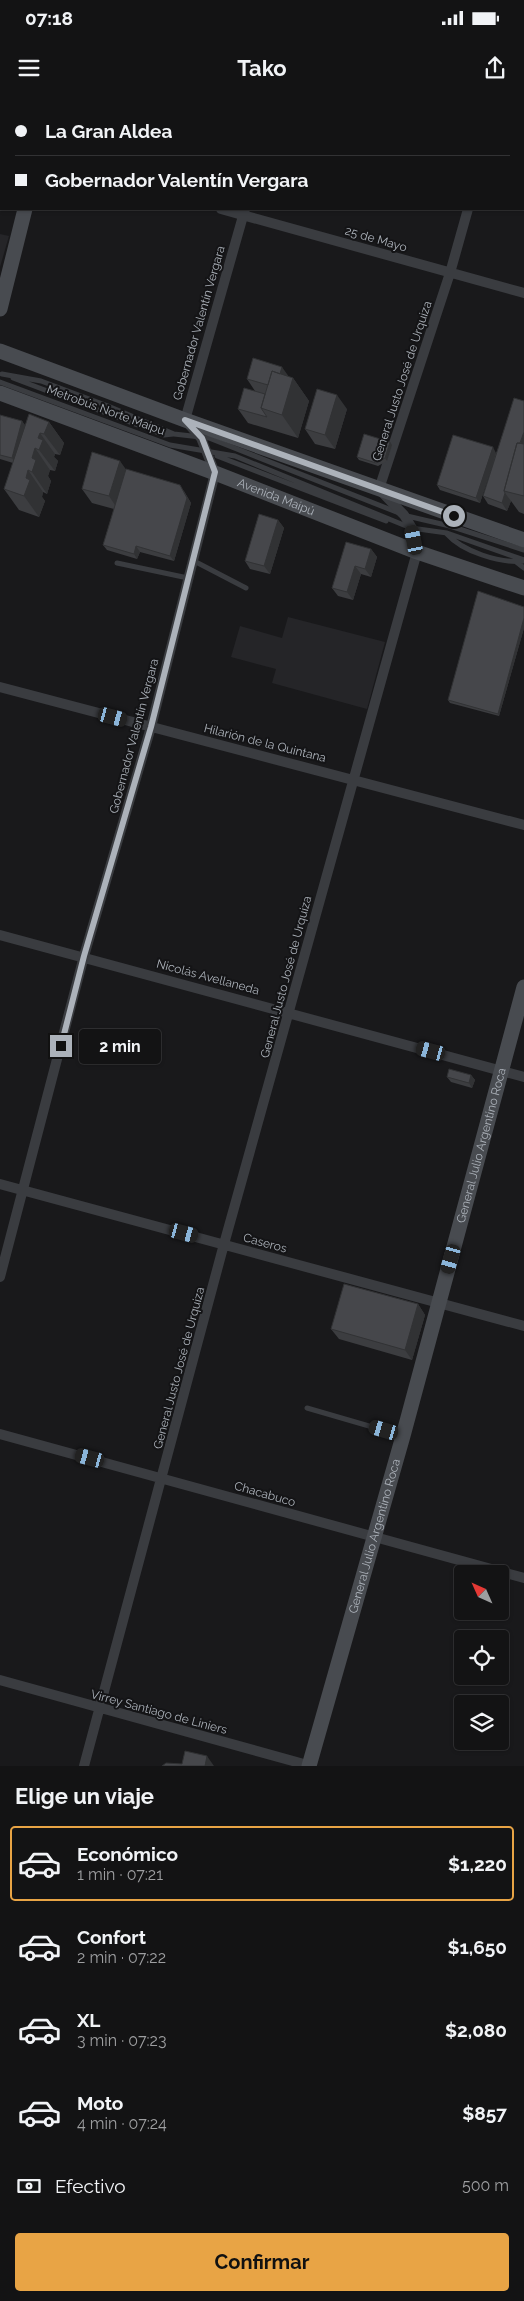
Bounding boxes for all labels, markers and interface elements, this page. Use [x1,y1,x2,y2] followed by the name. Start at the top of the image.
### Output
[25,7,73,29] text: 07:18
[15,54,43,82] icon: menu
[481,54,509,82] icon: share
[237,55,287,81] text: Tako
[45,120,172,142] text: La Gran Aldea
[45,169,308,191] text: Gobernador Valentín Vergara
[343,223,409,255] street label: 25 de Mayo
[170,244,228,402] street label: Gobernador Valentín Vergara
[369,299,435,463] street label: General Justo José de Urquiza
[45,382,167,438] street label: Metrobús Norte Maipu
[235,475,317,518] street label: Avenida Maipú
[443,505,465,527] route start
[403,524,424,556] car
[107,657,161,815] street label: Gobernador Valentín Vergara
[96,706,129,728] car
[202,721,328,765] street label: Hilarión de la Quintana
[258,894,314,1060] street label: General Justo José de Urquiza
[155,957,261,997] street label: Nicolás Avellaneda
[78,1028,161,1064] callout: 2 min
[50,1035,72,1057] route end
[99,1037,141,1056] text: 2 min
[414,1040,447,1062] car
[454,1066,509,1225] street label: General Julio Argentino Roca
[167,1222,200,1244] car
[242,1230,289,1256] street label: Caseros
[439,1243,462,1275] car
[151,1285,207,1451] street label: General Justo José de Urquiza
[367,1419,400,1441] car
[73,1447,106,1469] car
[346,1457,403,1615] street label: General Julio Argentino Roca
[233,1479,297,1509] street label: Chacabuco
[454,1565,509,1620] north arrow
[454,1565,509,1750] map controls
[454,1630,509,1685] button: locate
[89,1687,229,1737] street label: Virrey Santiago de Liniers
[454,1695,509,1750] button: layers
[15,1783,154,1809] text: Elige un viaje
[17,1841,62,1886] icon: car
[77,1843,178,1865] text: Económico
[448,1853,507,1875] text: $1,220
[77,1865,163,1884] text: 1 min · 07:21
[17,1924,62,1969] icon: car
[77,1926,146,1948] text: Confort
[447,1936,507,1958] text: $1,650
[77,1948,166,1967] text: 2 min · 07:22
[17,2007,62,2052] icon: car
[77,2009,100,2031] text: XL
[445,2019,507,2041] text: $2,080
[77,2031,166,2050] text: 3 min · 07:23
[17,2090,62,2135] icon: car
[77,2092,123,2114] text: Moto
[462,2102,507,2124] text: $857
[77,2114,167,2133] text: 4 min · 07:24
[15,2172,43,2200] icon: cash
[55,2175,126,2197] text: Efectivo
[462,2176,509,2195] text: 500 m
[15,2233,509,2291] button: Confirmar

